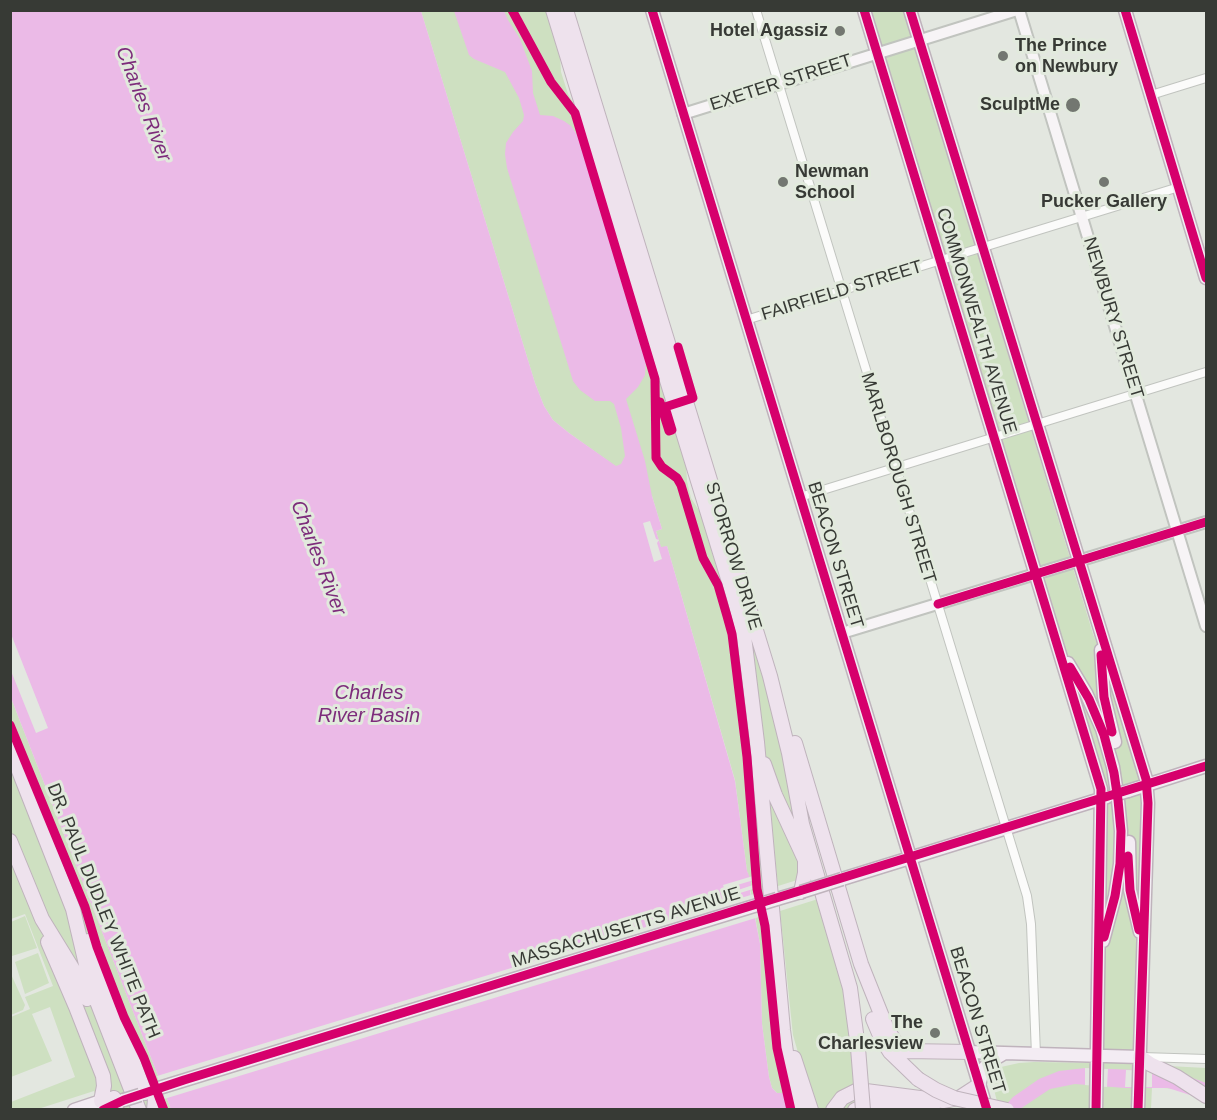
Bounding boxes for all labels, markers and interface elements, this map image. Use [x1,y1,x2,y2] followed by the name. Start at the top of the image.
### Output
[710,20,828,42] place label: Hotel Agassiz
[833,24,847,38] marker: Hotel Agassiz
[1015,35,1118,78] place label: The Prince on Newbury
[110,43,176,165] water label: Charles River
[996,49,1010,63] marker: The Prince on Newbury
[707,50,855,116] street label: EXETER STREET
[980,94,1060,116] place label: SculptMe
[1064,96,1082,114] marker: SculptMe
[795,161,869,204] place label: Newman School
[776,175,790,189] marker: Newman School
[1097,175,1111,189] marker: Pucker Gallery
[1041,191,1167,213] place label: Pucker Gallery
[931,205,1021,437] street label: COMMONWEALTH AVENUE
[1078,235,1148,401] street label: NEWBURY STREET
[759,256,925,326] street label: FAIRFIELD STREET
[856,370,940,586] street label: MARLBOROUGH STREET
[700,479,766,633] street label: STORROW DRIVE
[802,479,868,631] street label: BEACON STREET
[285,497,351,619] water label: Charles River
[318,681,420,728] water label: Charles River Basin
[42,780,164,1042] street label: DR. PAUL DUDLEY WHITE PATH
[509,883,743,973] street label: MASSACHUSETTS AVENUE
[944,944,1010,1096] street label: BEACON STREET
[818,1012,923,1054] place label: The Charlesview
[928,1026,942,1040] marker: The Charlesview

